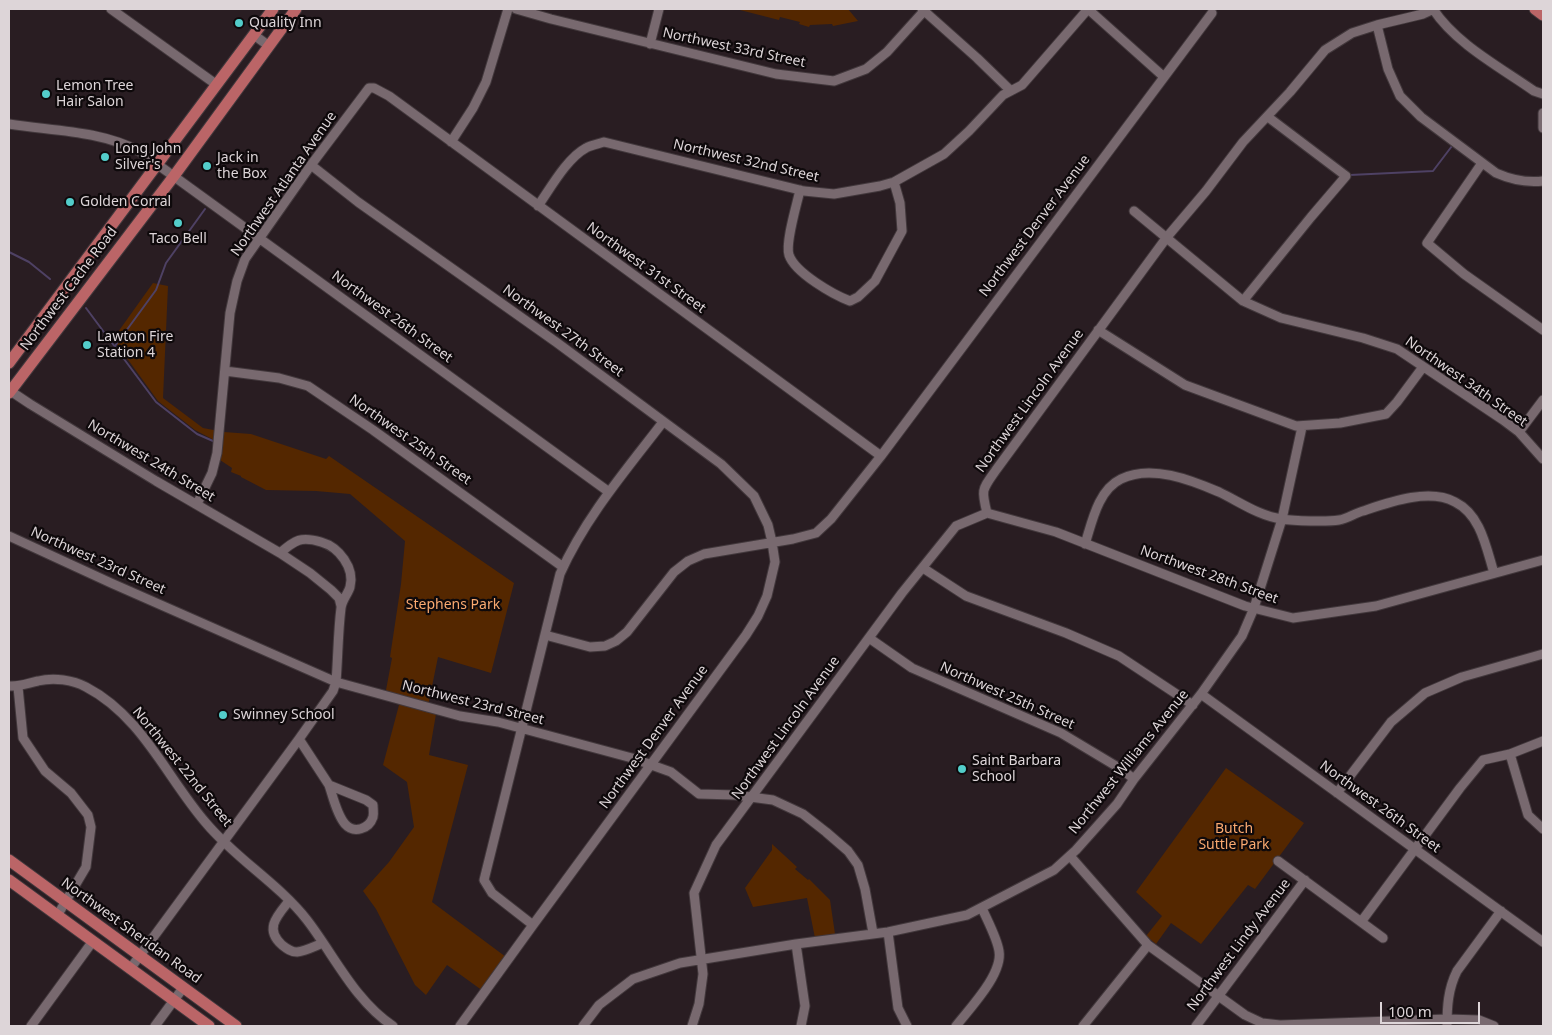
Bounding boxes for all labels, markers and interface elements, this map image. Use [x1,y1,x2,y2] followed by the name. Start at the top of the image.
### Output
[249,15,322,31] place label: Quality Inn
[233,17,245,29] marker: Quality Inn
[661,25,807,71] street label: Northwest 33rd Street
[56,78,133,110] place label: Lemon Tree Hair Salon
[40,88,52,100] marker: Lemon Tree Hair Salon
[228,108,340,260] street label: Northwest Atlanta Avenue
[672,136,820,186] street label: Northwest 32nd Street
[115,141,181,174] place label: Long John Silver's
[217,150,267,182] place label: Jack in the Box
[99,151,111,163] marker: Long John Silver's
[976,152,1094,300] street label: Northwest Denver Avenue
[201,160,213,172] marker: Jack in the Box
[80,194,171,210] place label: Golden Corral
[64,196,76,208] marker: Golden Corral
[172,217,184,229] marker: Taco Bell
[583,219,709,317] street label: Northwest 31st Street
[17,224,121,354] street label: Northwest Cache Road
[149,231,207,247] place label: Taco Bell
[328,267,456,367] street label: Northwest 26th Street
[499,281,627,381] street label: Northwest 27th Street
[972,326,1088,476] street label: Northwest Lincoln Avenue
[97,329,173,362] place label: Lawton Fire Station 4
[1402,333,1530,431] street label: Northwest 34th Street
[81,339,93,351] marker: Lawton Fire Station 4
[346,391,474,489] street label: Northwest 25th Street
[84,416,218,506] street label: Northwest 24th Street
[28,524,168,598] street label: Northwest 23rd Street
[1138,542,1280,608] street label: Northwest 28th Street
[406,597,500,613] park label: Stephens Park
[728,653,844,803] street label: Northwest Lincoln Avenue
[937,659,1077,733] street label: Northwest 25th Street
[596,662,712,812] street label: Northwest Denver Avenue
[400,677,546,729] street label: Northwest 23rd Street
[1066,686,1192,838] street label: Northwest Williams Avenue
[129,704,235,830] street label: Northwest 22nd Street
[233,707,335,723] place label: Swinney School
[217,709,229,721] marker: Swinney School
[972,753,1061,786] place label: Saint Barbara School
[1316,757,1444,857] street label: Northwest 26th Street
[956,763,968,775] marker: Saint Barbara School
[1198,821,1270,854] park label: Butch Suttle Park
[58,875,204,987] street label: Northwest Sheridan Road
[1184,876,1294,1014] street label: Northwest Lindy Avenue
[1382,992,1482,1024] scale bar
[1388,1001,1432,1021] text: 100 m

